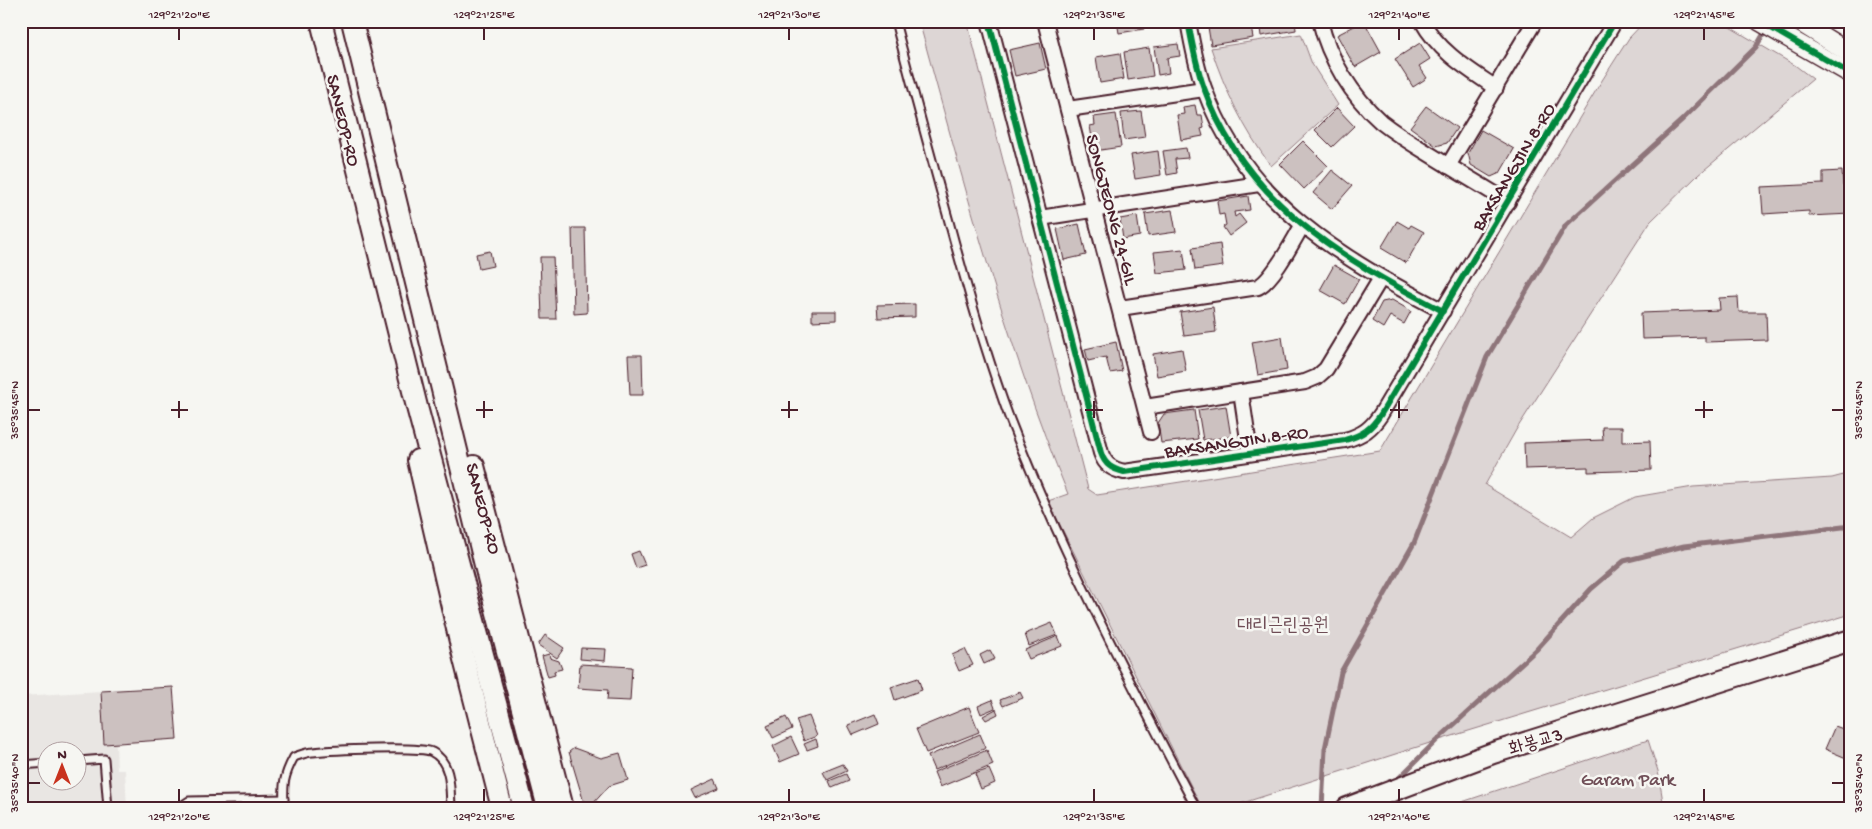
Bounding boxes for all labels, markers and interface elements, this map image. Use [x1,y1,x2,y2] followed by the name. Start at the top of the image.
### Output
[147,9,210,23] text: 129°21'20"E
[453,9,515,23] text: 129°21'25"E
[757,9,820,23] text: 129°21'30"E
[1063,9,1125,23] text: 129°21'35"E
[1368,9,1430,23] text: 129°21'40"E
[1673,9,1735,23] text: 129°21'45"E
[319,73,364,170] street label: SANEOP-RO
[1467,99,1563,237] street label: BAKSANGJIN 8-RO
[1078,132,1141,289] street label: SONGJEONG 24-GIL
[9,381,23,440] text: 35°35'45"N
[1853,381,1867,440] text: 35°35'45"N
[1162,422,1310,465] street label: BAKSANGJIN 8-RO
[458,461,505,558] street label: SANEOP-RO
[1237,615,1329,638] park label: 대리근린공원
[1506,724,1566,762] street label: 화봉교3
[38,742,88,792] north arrow
[57,747,67,764] text: N
[9,753,23,813] text: 35°35'40"N
[1853,753,1867,813] text: 35°35'40"N
[1581,770,1677,793] park label: Garam Park
[147,811,210,825] text: 129°21'20"E
[453,811,515,825] text: 129°21'25"E
[757,811,820,825] text: 129°21'30"E
[1063,811,1125,825] text: 129°21'35"E
[1368,811,1430,825] text: 129°21'40"E
[1673,811,1735,825] text: 129°21'45"E

